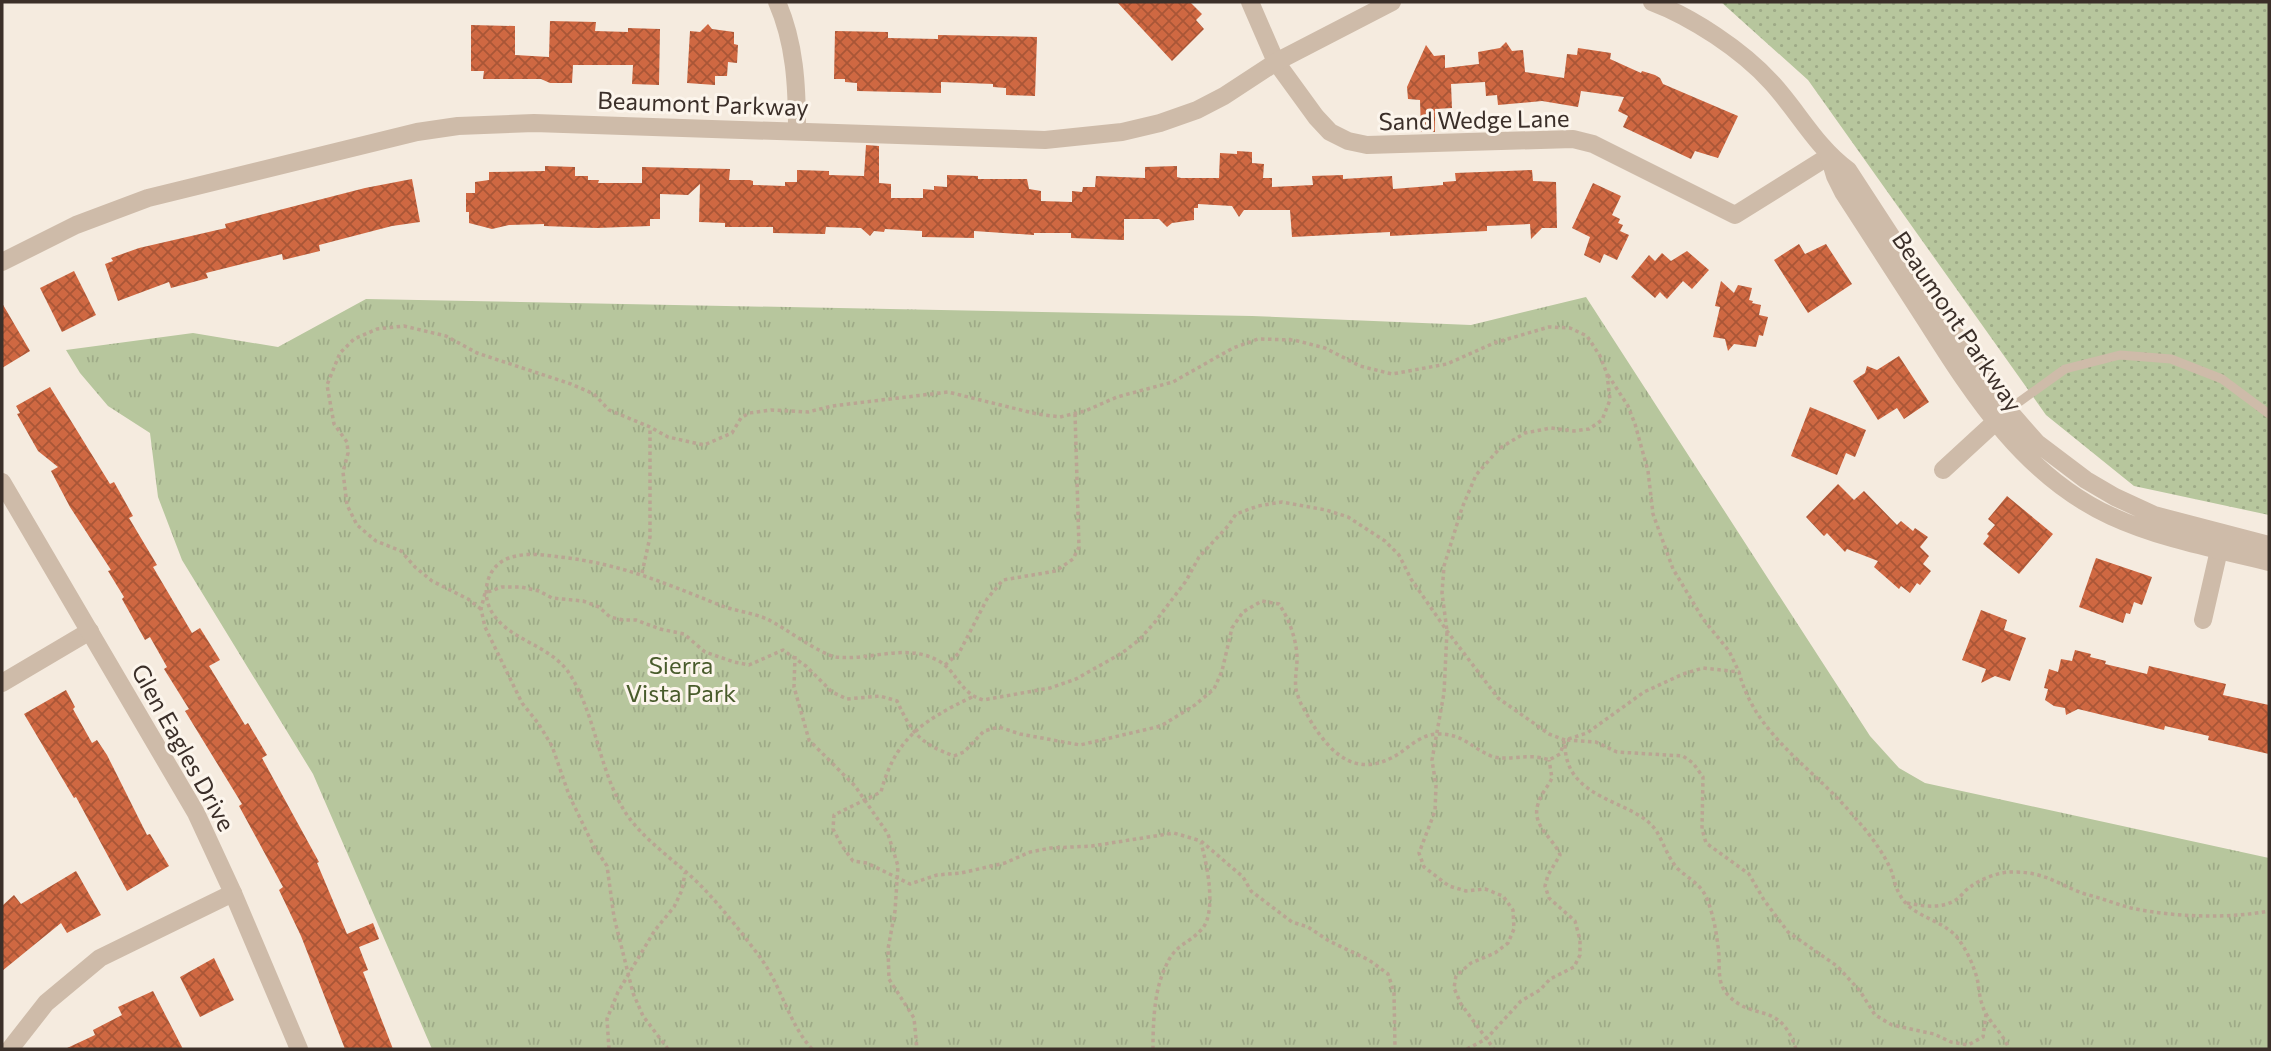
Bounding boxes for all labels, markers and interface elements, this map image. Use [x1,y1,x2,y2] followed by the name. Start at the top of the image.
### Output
[597,85,809,121] street label: Beaumont Parkway
[1378,103,1570,135] street label: Sand Wedge Lane
[1887,225,2029,417] street label: Beaumont Parkway
[626,650,736,707] park label: Sierra Vista Park
[126,658,242,836] street label: Glen Eagles Drive

